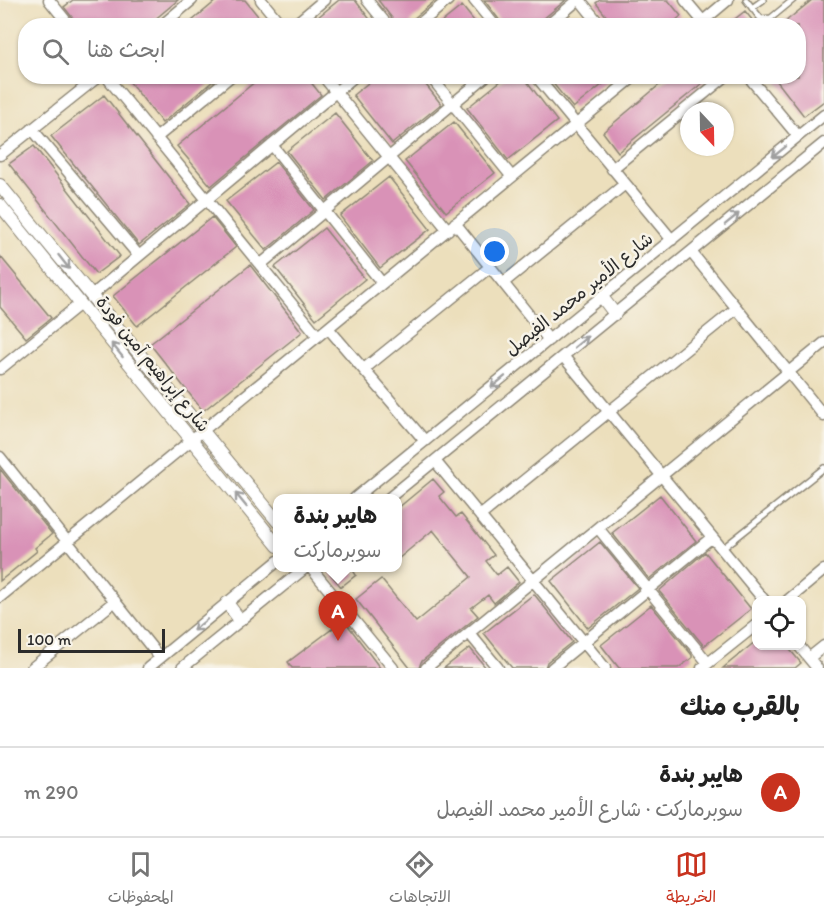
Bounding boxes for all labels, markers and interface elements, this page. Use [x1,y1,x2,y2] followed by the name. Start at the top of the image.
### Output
[18,18,806,84] search box
[39,35,72,68] icon: search
[87,36,166,63] text: ابحث هنا
[680,102,734,156] north arrow
[771,146,787,159] one-way arrow
[724,212,740,225] one-way arrow
[500,227,658,361] street label: شارع الأمير محمد الفيصل
[480,237,509,266] your location
[58,254,71,270] one-way arrow
[89,291,215,438] street label: شارع إبراهيم آمين فودة
[573,335,588,349] one-way arrow
[111,342,124,358] one-way arrow
[490,375,506,388] one-way arrow
[234,493,248,508] one-way arrow
[273,494,402,572] popup
[294,502,377,529] text: هايبر بندة
[294,538,381,562] text: سوبرماركت
[318,592,358,641] pin: A
[752,596,806,650] map controls
[752,596,806,650] button: locate
[193,618,208,632] one-way arrow
[18,626,165,654] scale bar
[27,630,71,649] text: 100 m
[680,690,800,722] text: بالقرب منك
[659,761,743,788] text: هايبر بندة
[24,780,79,804] text: 290 m
[774,780,787,804] text: A
[437,797,743,821] text: سوبرماركت · شارع الأمير محمد الفيصل
[108,848,174,911] tab: المحفوظات
[389,848,451,911] tab: الاتجاهات
[666,848,716,911] tab: الخريطة

